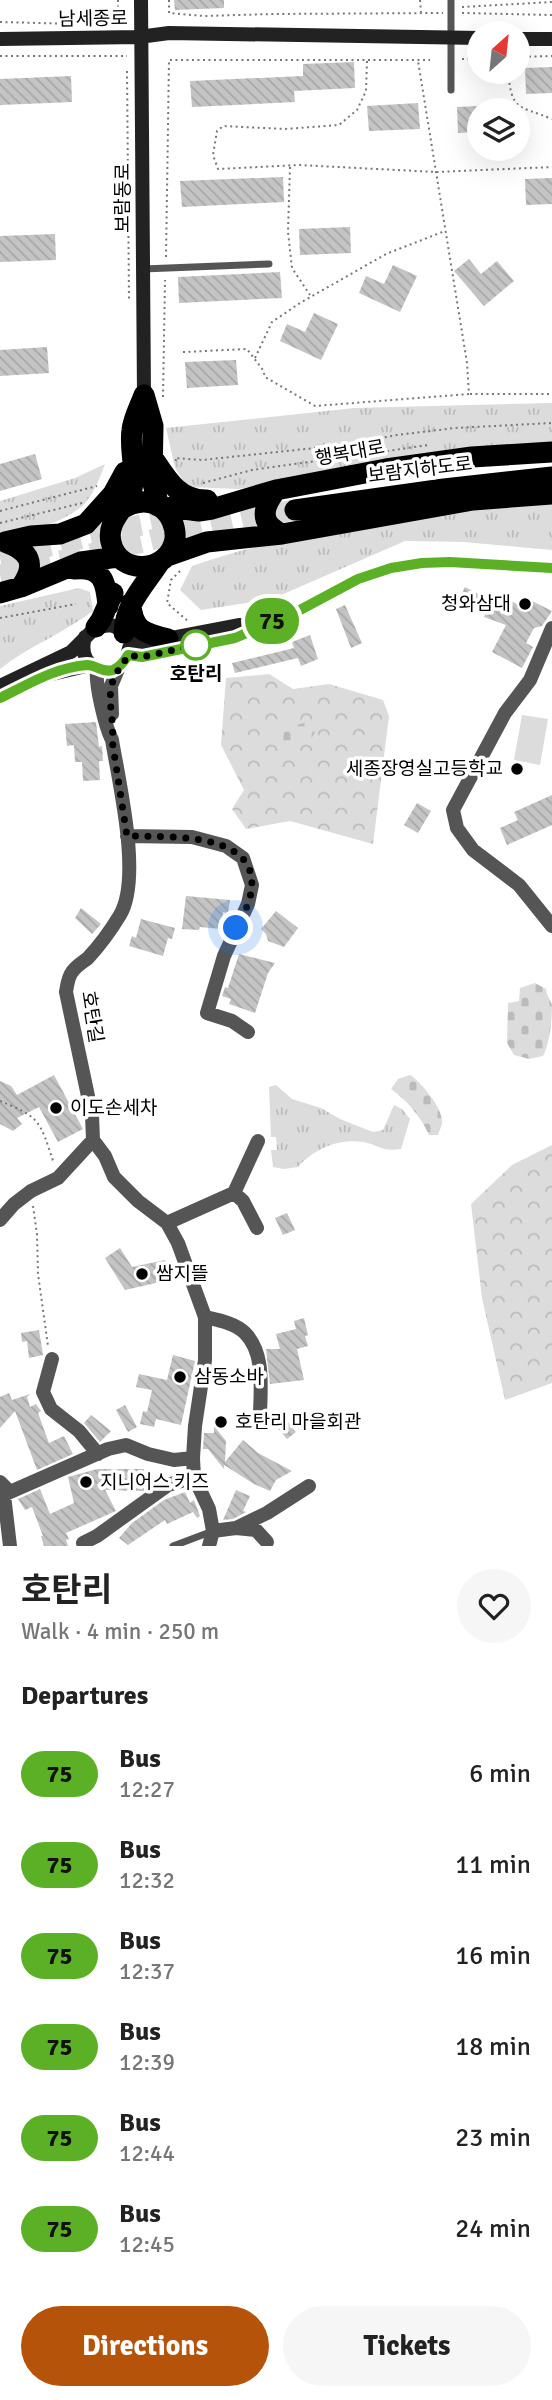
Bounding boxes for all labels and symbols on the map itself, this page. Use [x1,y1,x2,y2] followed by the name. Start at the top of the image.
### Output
[58,6,128,32] street label: 남세종로
[467,21,530,84] north arrow
[111,163,135,233] street label: 보람동로
[313,435,387,471] street label: 행복대로
[366,452,474,488] street label: 보람지하도로
[441,592,511,616] place label: 청와삼대
[517,596,533,612] marker: 청와삼대
[240,598,304,644] line badge: 75
[181,630,211,660] marker: 호탄리
[170,662,222,686] place label: 호탄리
[346,757,503,781] place label: 세종장영실고등학교
[509,761,525,777] marker: 세종장영실고등학교
[218,910,253,945] your location
[76,989,108,1045] street label: 호탄길
[70,1096,157,1120] place label: 이도손세차
[48,1100,64,1116] marker: 이도손세차
[156,1262,208,1286] place label: 쌈지뜰
[134,1266,150,1282] marker: 쌈지뜰
[194,1365,264,1389] place label: 삼동소바
[172,1369,188,1385] marker: 삼동소바
[235,1410,362,1434] place label: 호탄리 마을회관
[213,1414,229,1430] marker: 호탄리 마을회관
[100,1470,209,1494] place label: 지니어스 키즈
[78,1474,94,1490] marker: 지니어스 키즈

